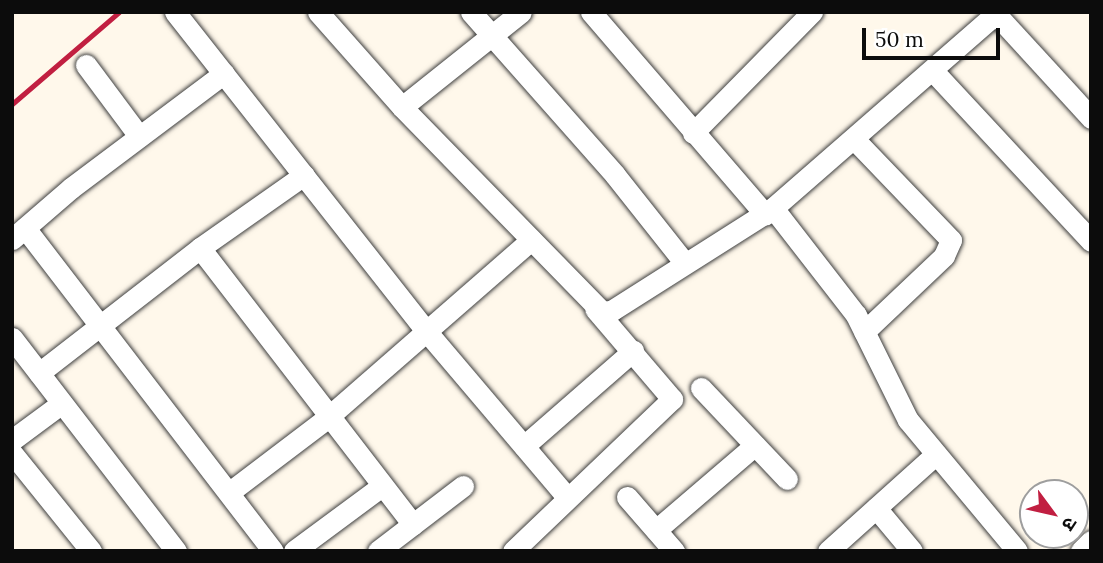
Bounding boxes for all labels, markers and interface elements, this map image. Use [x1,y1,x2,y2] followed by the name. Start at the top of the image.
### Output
[865,14,1003,58] scale bar
[875,26,924,53] text: 50 m
[1019,479,1089,549] north arrow
[1057,513,1083,536] text: उ

